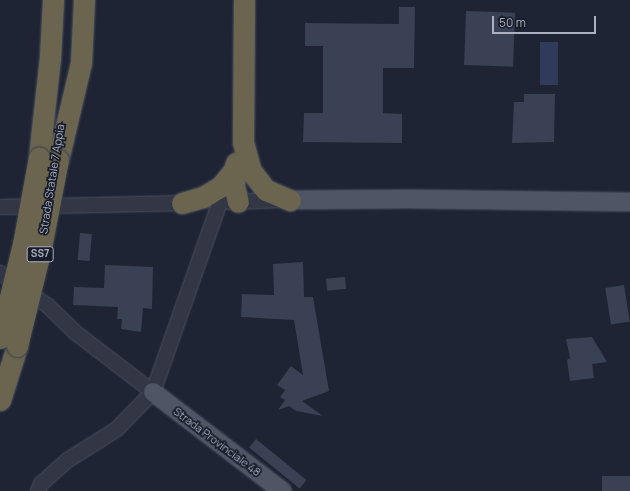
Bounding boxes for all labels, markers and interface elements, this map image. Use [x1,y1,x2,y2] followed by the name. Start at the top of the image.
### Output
[494,8,598,34] scale bar
[499,14,526,31] text: 50 m
[37,123,67,235] street label: Strada Statale 7 Appia
[26,246,54,262] road number: SS7
[171,405,263,479] street label: Strada Provinciale 48

